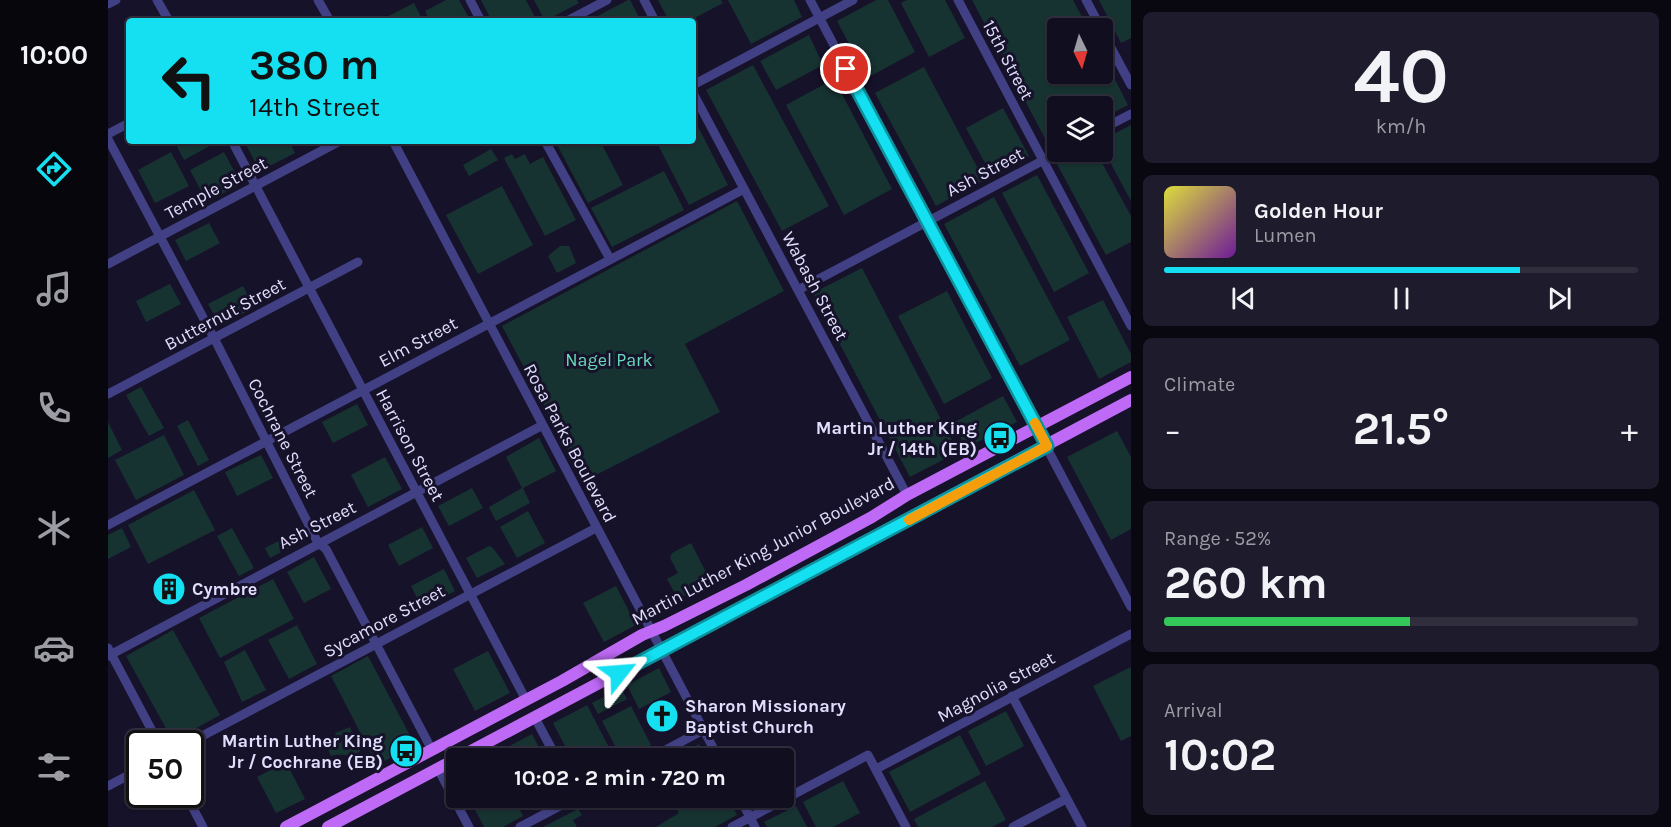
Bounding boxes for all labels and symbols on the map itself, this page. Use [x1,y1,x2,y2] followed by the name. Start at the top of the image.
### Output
[978,16,1038,104] street label: 15th Street
[1047,18,1113,84] north arrow
[820,43,871,94] pin
[943,142,1028,202] street label: Ash Street
[161,152,271,224] street label: Temple Street
[777,228,853,344] street label: Wabash Street
[161,273,289,355] street label: Butternut Street
[375,312,461,372] street label: Elm Street
[565,349,653,371] park label: Nagel Park
[519,360,621,526] street label: Rosa Parks Boulevard
[243,375,323,502] street label: Cochrane Street
[371,385,449,505] street label: Harrison Street
[816,417,978,460] place label: Martin Luther King Jr / 14th (EB)
[982,420,1018,456] bus stop icon: Martin Luther King Jr / 14th (EB)
[628,472,898,630] street label: Martin Luther King Junior Boulevard
[274,496,360,554] street label: Ash Street
[151,571,187,607] building icon: Cymbre
[192,578,257,600] place label: Cymbre
[319,580,449,662] street label: Sycamore Street
[587,641,651,705] position arrow
[933,647,1059,727] street label: Magnolia Street
[685,695,846,738] place label: Sharon Missionary Baptist Church
[644,698,680,734] church icon: Sharon Missionary Baptist Church
[126,730,204,808] speed limit sign: 50
[222,730,384,773] place label: Martin Luther King Jr / Cochrane (EB)
[388,733,424,769] bus stop icon: Martin Luther King Jr / Cochrane (EB)

